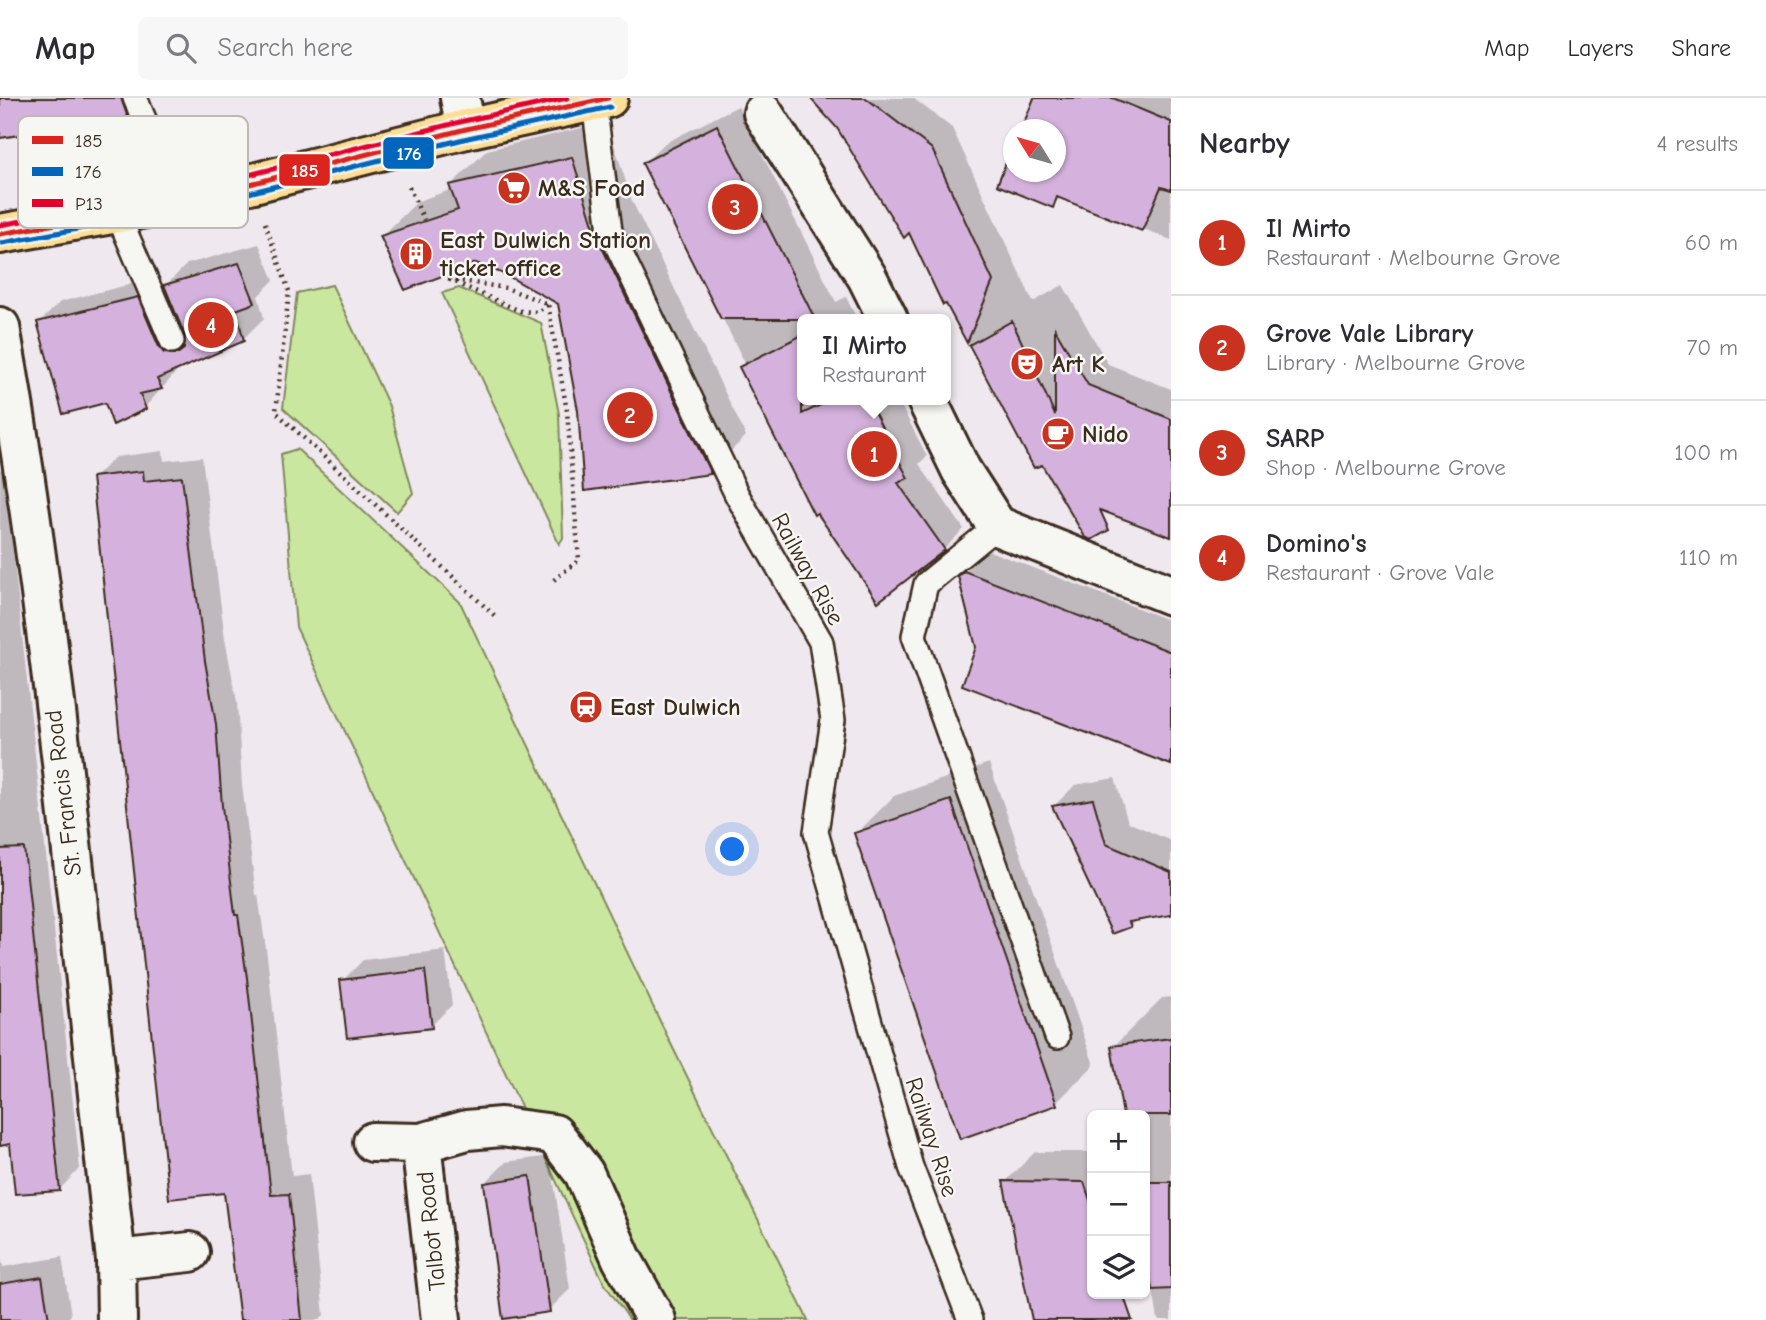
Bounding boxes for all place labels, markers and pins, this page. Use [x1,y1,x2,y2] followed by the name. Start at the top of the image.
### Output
[495,169,533,207] supermarket icon: M&S Food
[538,174,645,202] place label: M&S Food
[712,181,758,233] pin: 3
[439,226,651,282] place label: East Dulwich Station ticket office
[397,235,435,273] building icon: East Dulwich Station ticket office
[188,299,234,351] pin: 4
[1008,345,1046,383] theatre icon: Art K
[1052,350,1105,378] place label: Art K
[607,389,653,441] pin: 2
[1039,415,1077,453] cafe icon: Nido
[1082,420,1128,448] place label: Nido
[851,428,897,480] pin: 1
[567,688,605,726] station icon: East Dulwich
[610,693,741,721] place label: East Dulwich

